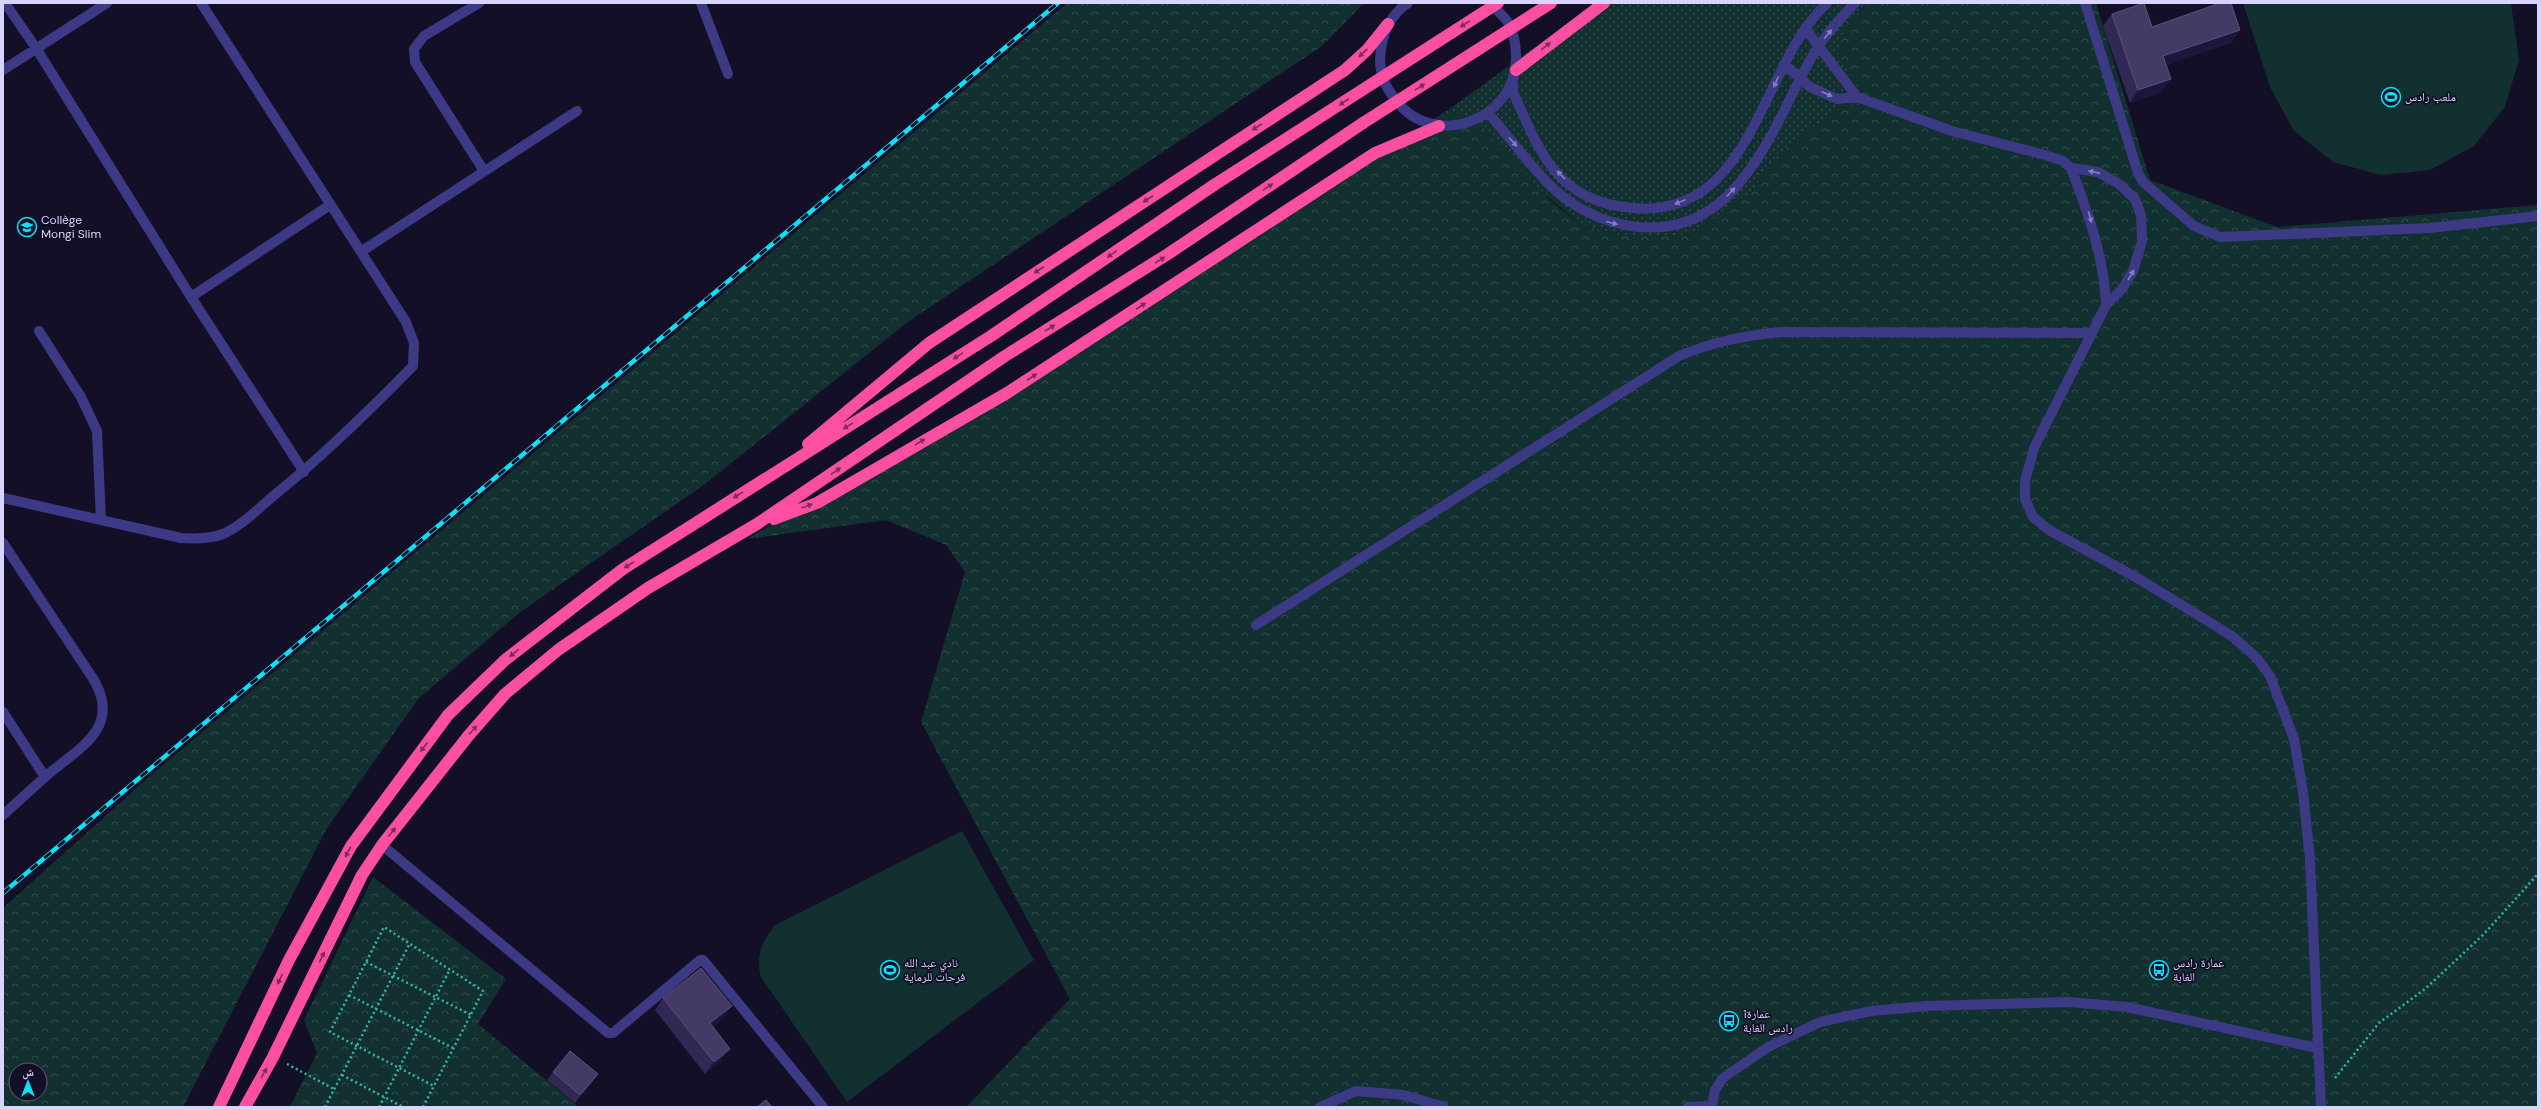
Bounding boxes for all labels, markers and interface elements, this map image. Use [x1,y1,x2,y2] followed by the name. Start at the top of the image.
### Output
[1460,20,1470,28] one-way arrow
[1824,28,1832,39] one-way arrow
[1541,41,1552,50] one-way arrow
[1358,48,1368,58] one-way arrow
[1773,77,1779,88] one-way arrow
[1415,83,1425,91] one-way arrow
[2380,86,2402,108] sports icon: ملعب رادس
[2405,89,2456,105] place label: ملعب رادس
[1821,92,1833,98] one-way arrow
[1339,98,1349,106] one-way arrow
[1252,123,1262,131] one-way arrow
[1508,137,1518,147] one-way arrow
[2087,168,2100,174] one-way arrow
[1556,170,1565,180] one-way arrow
[1263,183,1273,191] one-way arrow
[1726,187,1735,196] one-way arrow
[1142,195,1154,202] one-way arrow
[1673,200,1685,206] one-way arrow
[41,212,101,242] place label: Collège Mongi Slim
[2087,212,2093,224] one-way arrow
[16,216,38,238] school or university icon: Collège Mongi Slim
[1606,220,1618,226] one-way arrow
[1107,250,1117,258] one-way arrow
[1154,256,1166,263] one-way arrow
[1034,266,1044,274] one-way arrow
[2127,269,2134,281] one-way arrow
[1136,302,1147,310] one-way arrow
[1044,325,1056,332] one-way arrow
[952,353,964,360] one-way arrow
[1026,373,1038,380] one-way arrow
[843,422,853,430] one-way arrow
[914,439,926,446] one-way arrow
[831,467,841,475] one-way arrow
[732,492,744,499] one-way arrow
[802,503,814,509] one-way arrow
[623,562,635,569] one-way arrow
[508,649,519,657] one-way arrow
[469,725,478,735] one-way arrow
[420,741,429,752] one-way arrow
[388,826,397,837] one-way arrow
[344,846,351,857] one-way arrow
[319,951,325,963] one-way arrow
[904,955,965,985] place label: نادي عبد الله فرحات للرماية
[2173,955,2224,985] place label: عمارة رادس الغابة
[879,959,901,981] sports icon: نادي عبد الله فرحات للرماية
[2148,959,2170,981] bus stop icon: عمارة رادس الغابة
[277,973,283,984] one-way arrow
[1743,1006,1793,1036] place label: 1عمارة رادس الغابة
[1718,1010,1740,1032] bus stop icon: 1عمارة رادس الغابة
[8,1062,48,1102] north arrow
[22,1065,34,1080] text: ش
[260,1067,267,1079] one-way arrow

